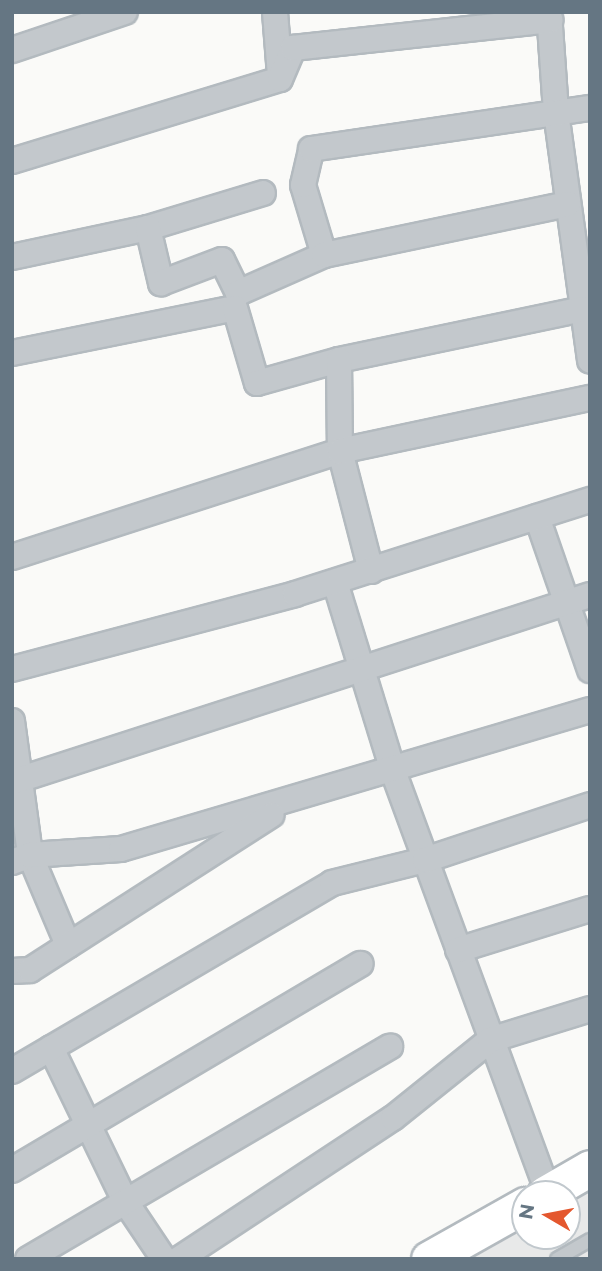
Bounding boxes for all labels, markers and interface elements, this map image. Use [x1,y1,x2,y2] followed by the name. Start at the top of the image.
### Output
[511,1180,581,1250] north arrow
[514,1202,539,1221] text: N

